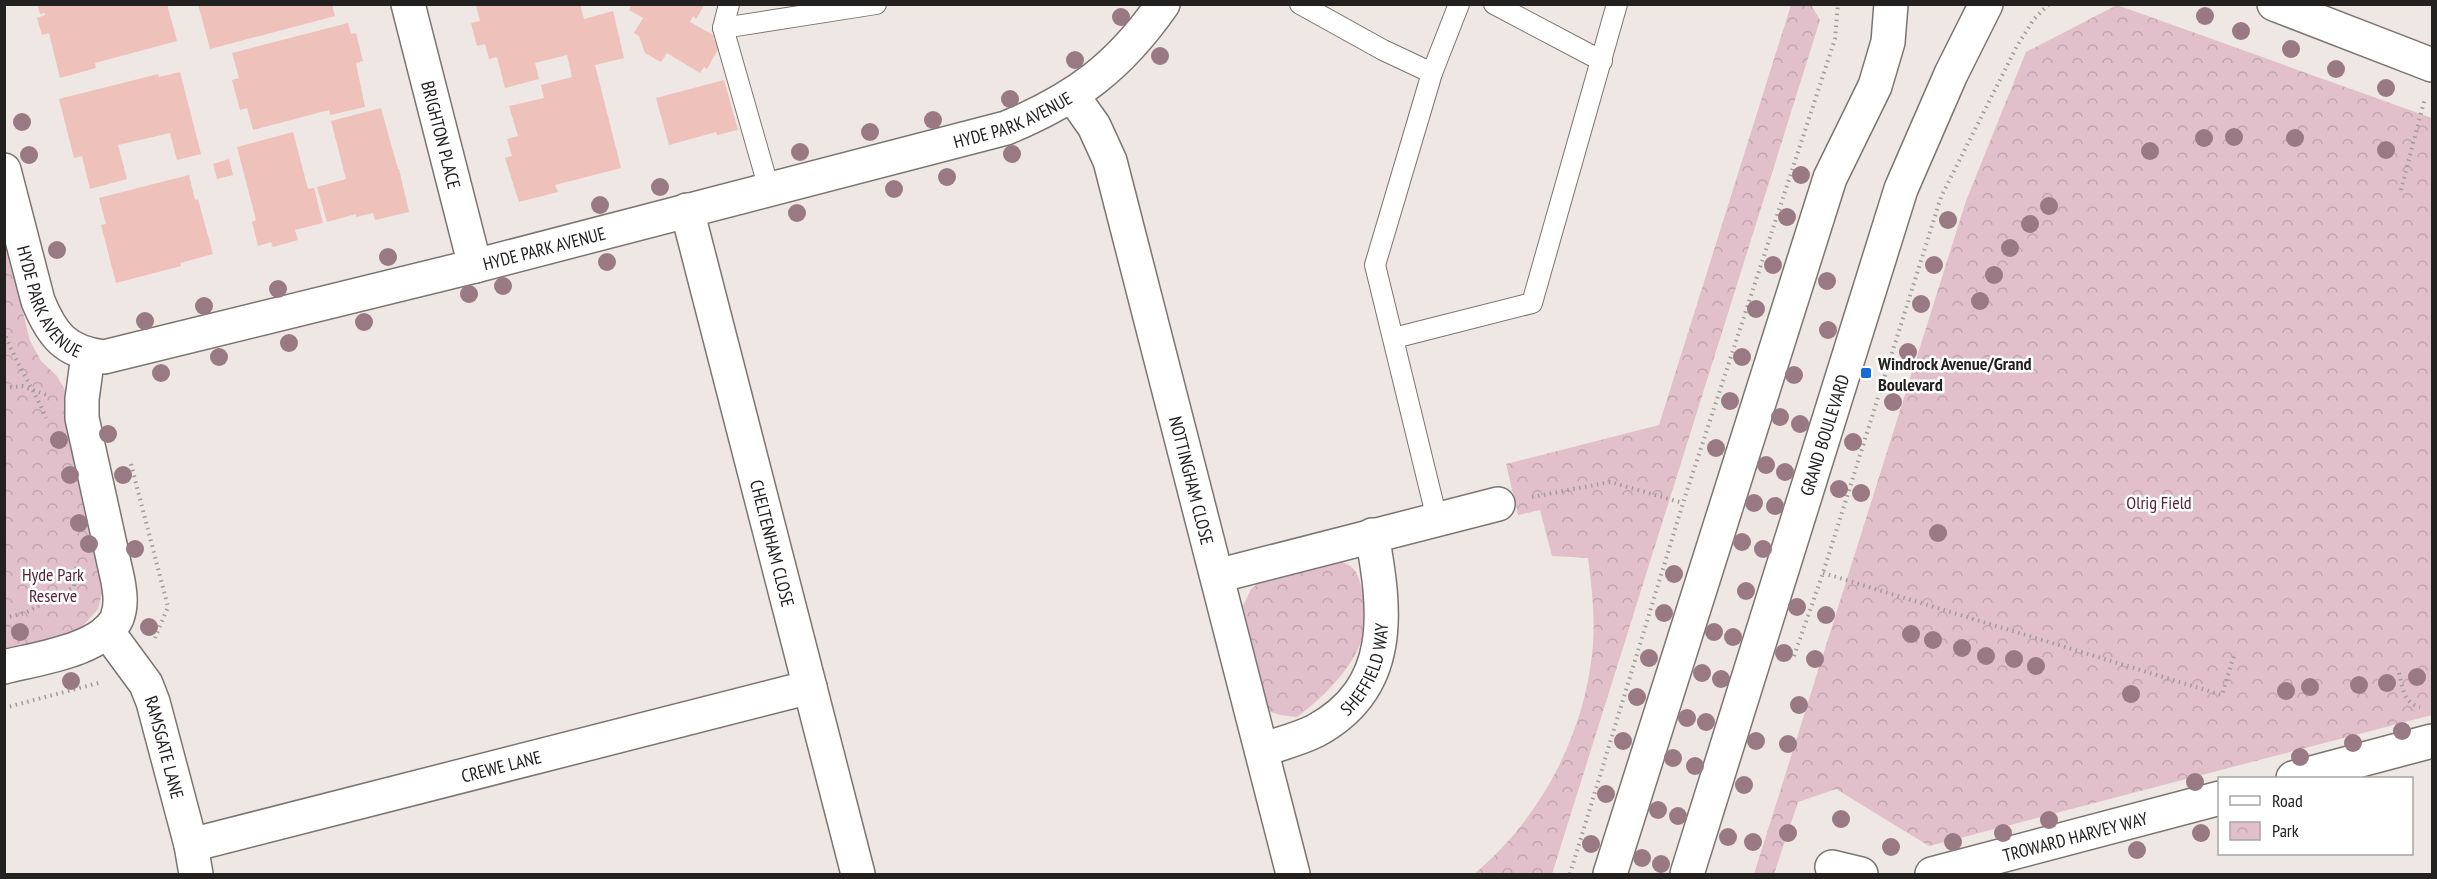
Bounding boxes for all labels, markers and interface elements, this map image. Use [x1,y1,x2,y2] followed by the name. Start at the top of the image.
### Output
[417,78,466,191] street label: BRIGHTON PLACE
[951,86,1076,153] street label: HYDE PARK AVENUE
[480,221,608,275] street label: HYDE PARK AVENUE
[13,243,85,362] street label: HYDE PARK AVENUE
[1877,352,2032,396] place label: Windrock Avenue/Grand Boulevard
[1859,366,1873,380] marker: Windrock Avenue/Grand Boulevard
[1794,371,1854,498] street label: GRAND BOULEVARD
[1164,414,1219,547] street label: NOTTINGHAM CLOSE
[745,477,800,609] street label: CHELTENHAM CLOSE
[2126,491,2192,514] park label: Olrig Field
[22,563,84,607] park label: Hyde Park Reserve
[1335,621,1393,720] street label: SHEFFIELD WAY
[140,692,190,801] street label: RAMSGATE LANE
[459,745,544,787] street label: CREWE LANE
[2218,777,2413,855] legend
[2272,789,2303,812] text: Road
[2000,806,2151,866] street label: TROWARD HARVEY WAY
[2272,819,2299,842] text: Park

